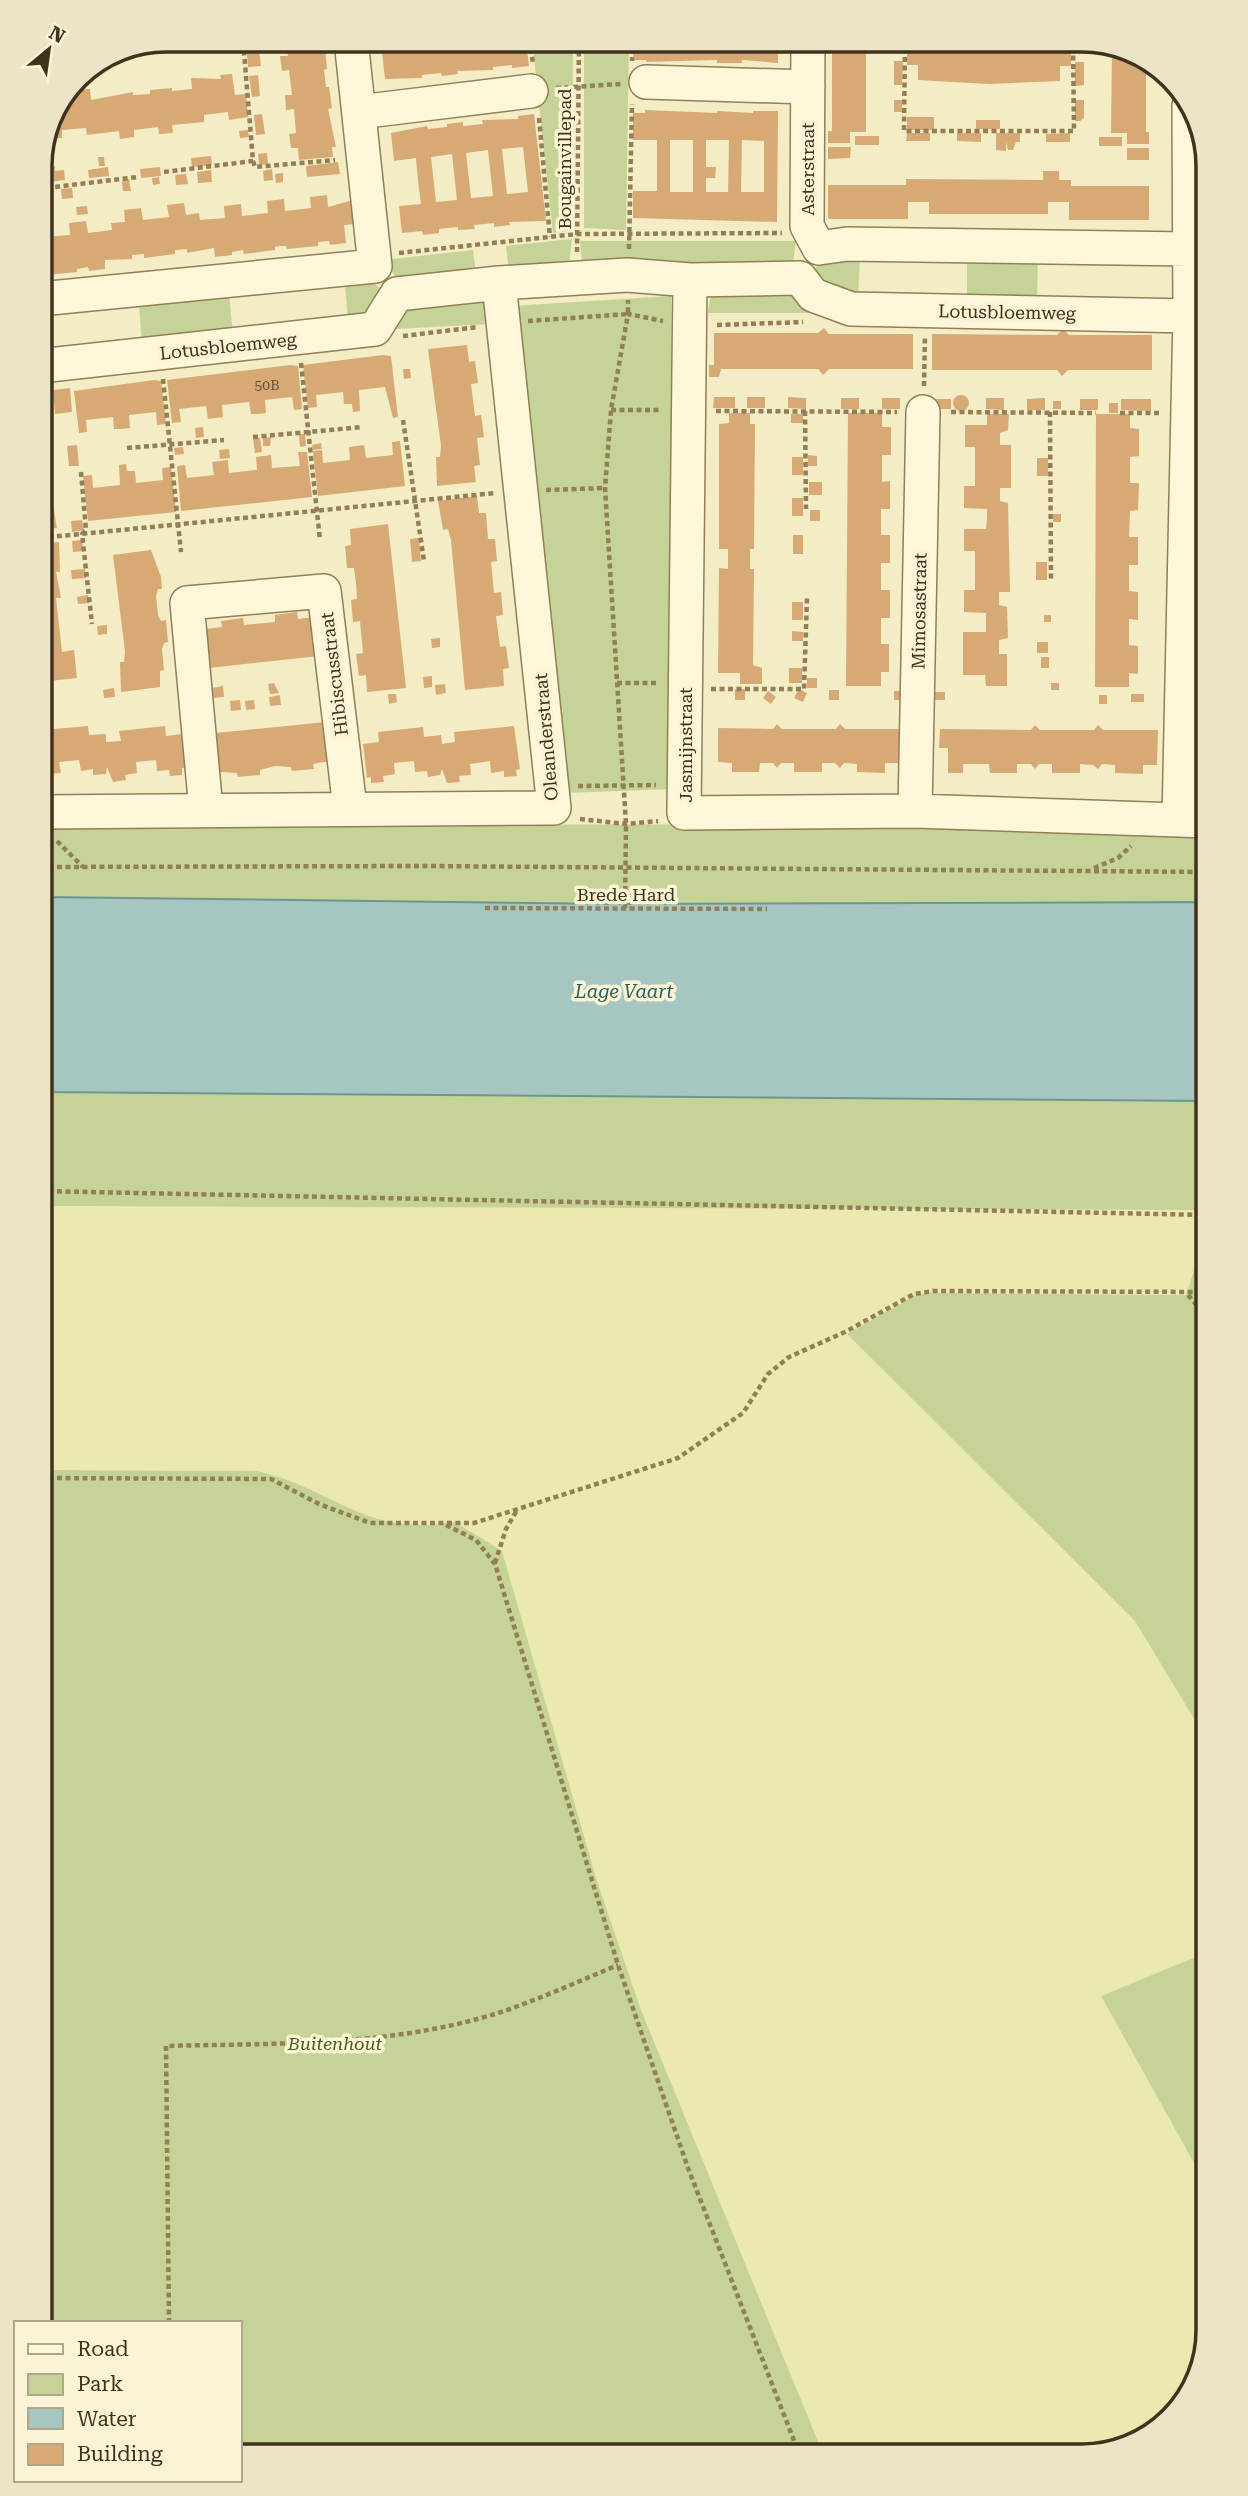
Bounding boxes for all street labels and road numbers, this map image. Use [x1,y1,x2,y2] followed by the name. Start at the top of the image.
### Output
[554,88,575,230] street label: Bougainvillepad
[797,122,818,216] street label: Asterstraat
[938,300,1077,324] street label: Lotusbloemweg
[158,328,298,364] street label: Lotusbloemweg
[907,552,931,670] street label: Mimosastraat
[316,611,352,737] street label: Hibiscusstraat
[530,672,562,802] street label: Oleanderstraat
[675,687,696,803] street label: Jasmijnstraat
[577,884,676,905] street label: Brede Hard

